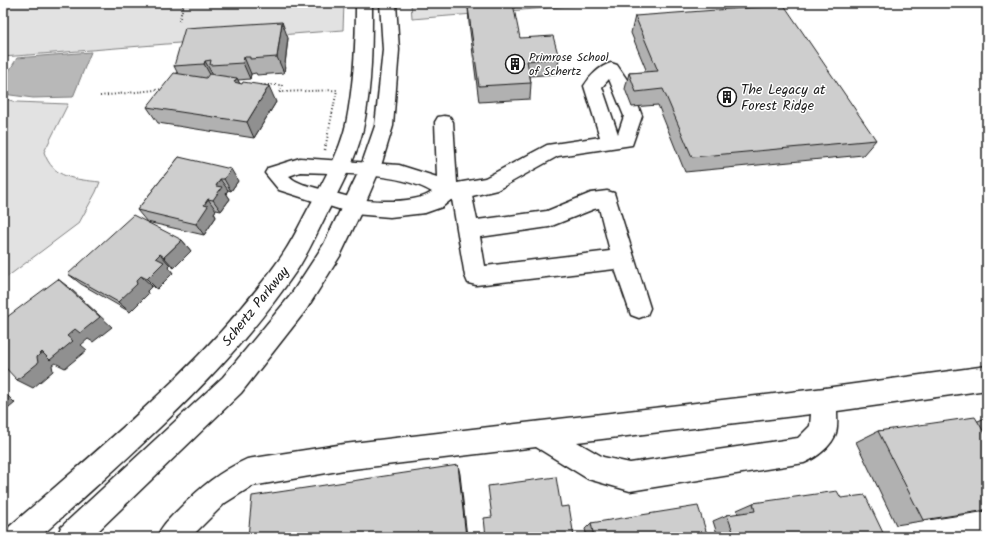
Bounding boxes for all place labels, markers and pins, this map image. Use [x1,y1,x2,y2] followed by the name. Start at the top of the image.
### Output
[529,48,609,81] place label: Primrose School of Schertz
[504,53,526,75] building icon: Primrose School of Schertz
[741,79,826,117] place label: The Legacy at Forest Ridge
[716,86,738,108] building icon: The Legacy at Forest Ridge

